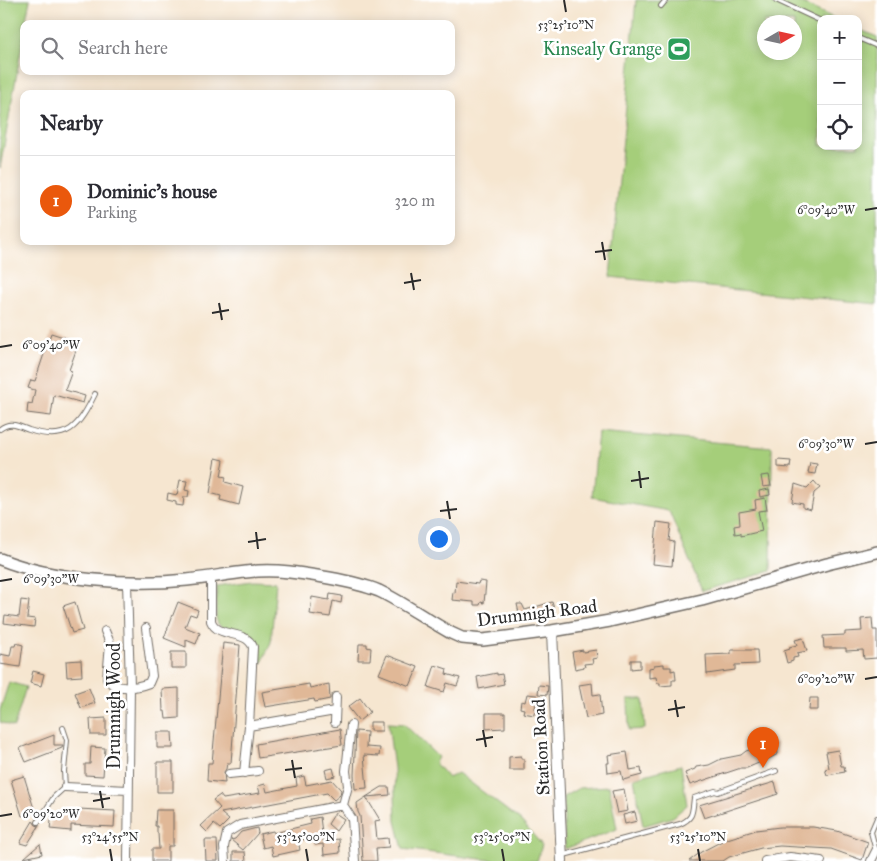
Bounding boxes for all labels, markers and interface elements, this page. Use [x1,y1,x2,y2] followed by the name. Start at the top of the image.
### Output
[757,15,802,60] north arrow
[817,15,862,150] map controls
[817,15,862,60] button: +
[538,18,594,32] text: 53°25'10"N
[20,20,455,75] search box
[38,34,66,62] icon: search
[78,36,168,59] text: Search here
[666,36,692,62] sports icon: Kinsealy Grange
[543,38,662,61] place label: Kinsealy Grange
[817,60,862,105] button: −
[817,105,862,150] button: locate
[40,110,103,136] text: Nearby
[87,180,217,203] text: Dominic's house
[53,191,59,210] text: 1
[395,191,435,210] text: 320 m
[87,203,136,222] text: Parking
[797,203,855,217] text: 6°09'40"W
[22,338,80,352] text: 6°09'40"W
[798,437,854,451] text: 6°09'30"W
[426,526,452,552] your location
[23,572,79,586] text: 6°09'30"W
[476,595,599,632] street label: Drumnigh Road
[103,643,126,769] street label: Drumnigh Wood
[798,672,855,686] text: 6°09'20"W
[527,698,555,796] street label: Station Road
[747,727,779,768] pin: 1
[23,807,80,821] text: 6°09'20"W
[81,830,139,844] text: 53°24'55"N
[277,830,335,844] text: 53°25'00"N
[473,830,531,844] text: 53°25'05"N
[670,830,726,844] text: 53°25'10"N

